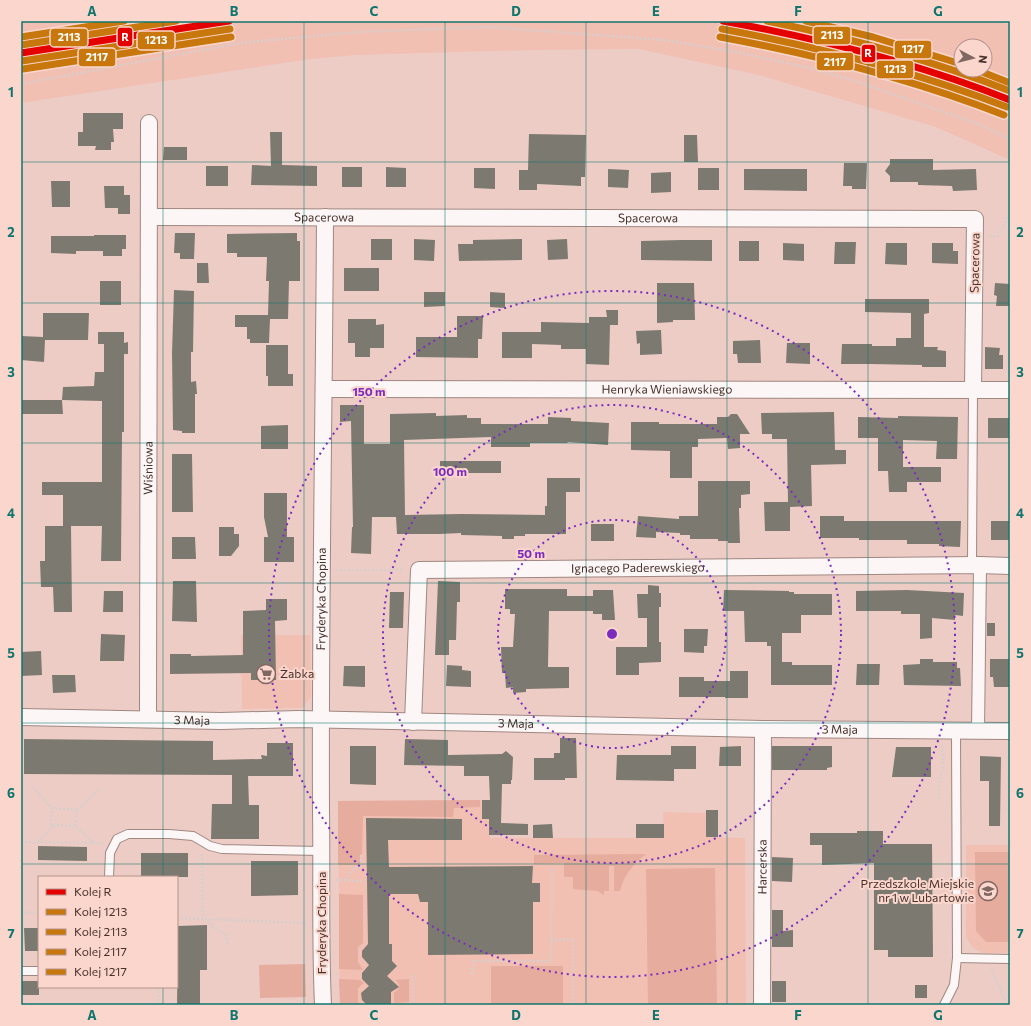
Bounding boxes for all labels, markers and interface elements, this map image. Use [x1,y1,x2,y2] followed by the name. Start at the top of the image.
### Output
[87,3,97,19] text: A
[230,3,239,19] text: B
[370,3,379,19] text: C
[511,3,521,19] text: D
[652,3,660,19] text: E
[794,3,802,19] text: F
[933,3,943,19] text: G
[813,26,851,45] line badge: 2113
[117,27,133,47] line badge: R
[50,28,88,47] line badge: 2113
[821,28,843,41] text: 2113
[58,30,80,43] text: 2113
[121,30,129,43] text: R
[137,31,175,50] line badge: 1213
[145,33,167,46] text: 1213
[953,38,993,78] north arrow
[894,40,932,59] line badge: 1217
[902,42,924,55] text: 1217
[861,44,876,63] line badge: R
[864,46,872,59] text: R
[78,48,116,67] line badge: 2117
[86,50,108,63] text: 2117
[816,52,854,71] line badge: 2117
[976,54,990,64] text: N
[824,55,846,68] text: 2117
[876,60,914,79] line badge: 1213
[884,62,906,75] text: 1213
[8,84,14,100] text: 1
[1017,84,1023,100] text: 1
[294,209,354,223] street label: Spacerowa
[618,210,678,224] street label: Spacerowa
[7,224,15,240] text: 2
[1016,224,1024,240] text: 2
[966,233,982,293] street label: Spacerowa
[7,364,15,380] text: 3
[1016,364,1024,380] text: 3
[602,381,732,396] street label: Henryka Wieniawskiego
[352,384,386,398] text: 150 m
[140,441,154,495] street label: Wiśniowa
[433,464,467,478] text: 100 m
[7,505,15,521] text: 4
[1016,505,1024,521] text: 4
[517,546,545,560] text: 50 m
[313,548,328,650] street label: Fryderyka Chopina
[571,559,705,575] street label: Ignacego Paderewskiego
[605,627,619,641] centre of rings
[7,645,15,661] text: 5
[1016,645,1024,661] text: 5
[255,663,277,685] supermarket icon: Żabka
[280,666,314,680] place label: Żabka
[174,712,210,727] street label: 3 Maja
[498,715,534,730] street label: 3 Maja
[822,721,858,736] street label: 3 Maja
[7,785,15,801] text: 6
[1016,785,1024,801] text: 6
[754,839,769,895] street label: Harcerska
[314,872,328,974] street label: Fryderyka Chopina
[38,876,178,988] legend
[861,876,974,904] place label: Przedszkole Miejskie nr 1 w Lubartowie
[977,880,999,902] school or university icon: Przedszkole Miejskie nr 1 w Lubartowie
[74,884,112,898] text: Kolej R
[74,904,127,918] text: Kolej 1213
[74,924,127,938] text: Kolej 2113
[7,925,15,941] text: 7
[1016,925,1024,941] text: 7
[74,944,127,958] text: Kolej 2117
[74,964,127,978] text: Kolej 1217
[87,1007,97,1023] text: A
[230,1007,239,1023] text: B
[370,1007,379,1023] text: C
[511,1007,521,1023] text: D
[652,1007,660,1023] text: E
[794,1007,802,1023] text: F
[933,1007,943,1023] text: G

